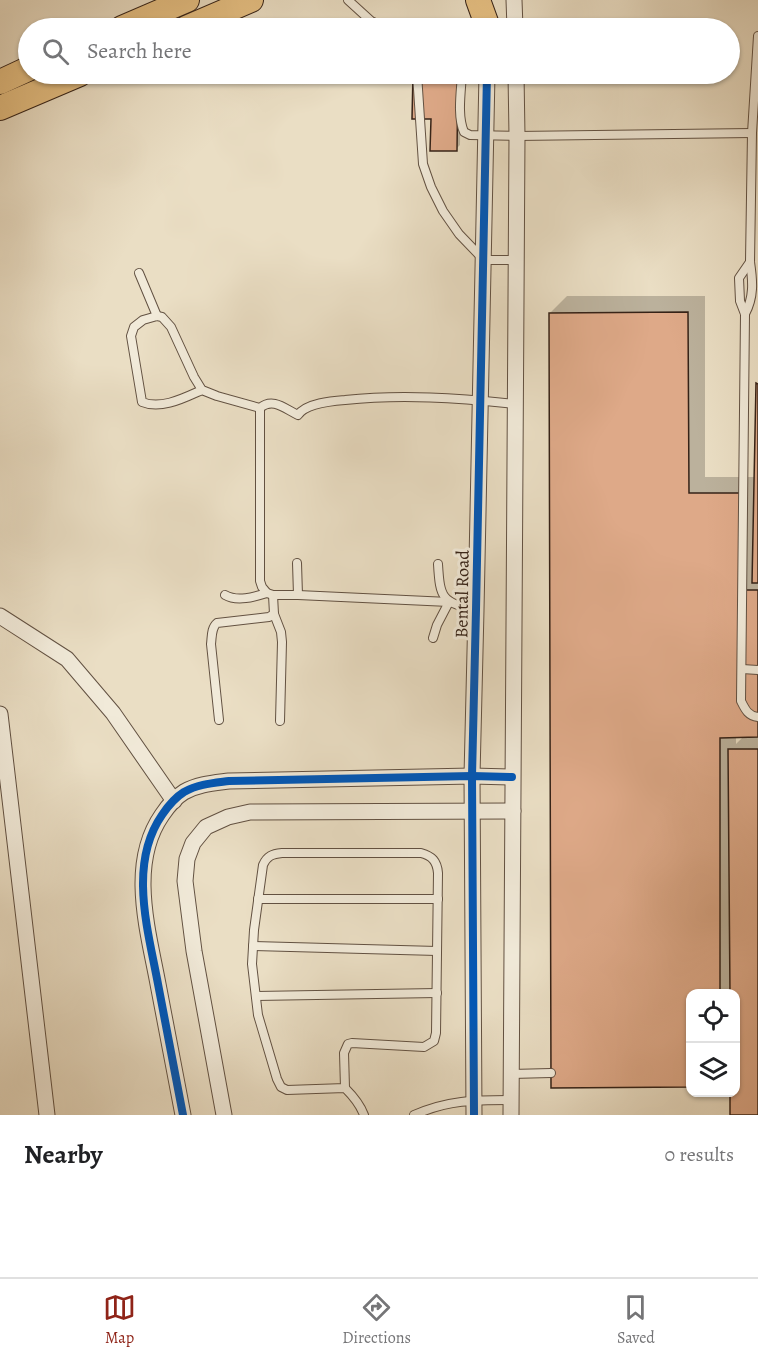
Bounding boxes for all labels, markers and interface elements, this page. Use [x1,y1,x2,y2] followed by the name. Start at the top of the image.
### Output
[18,18,740,84] search box
[39,35,72,68] icon: search
[87,36,192,66] text: Search here
[449,549,475,638] street label: Bental Road
[686,989,740,1097] map controls
[686,989,740,1043] button: locate
[686,1043,740,1097] button: layers
[24,1137,103,1172] text: Nearby
[665,1141,734,1168] text: 0 results
[103,1291,136,1349] tab: Map
[342,1291,411,1349] tab: Directions
[617,1291,655,1349] tab: Saved

